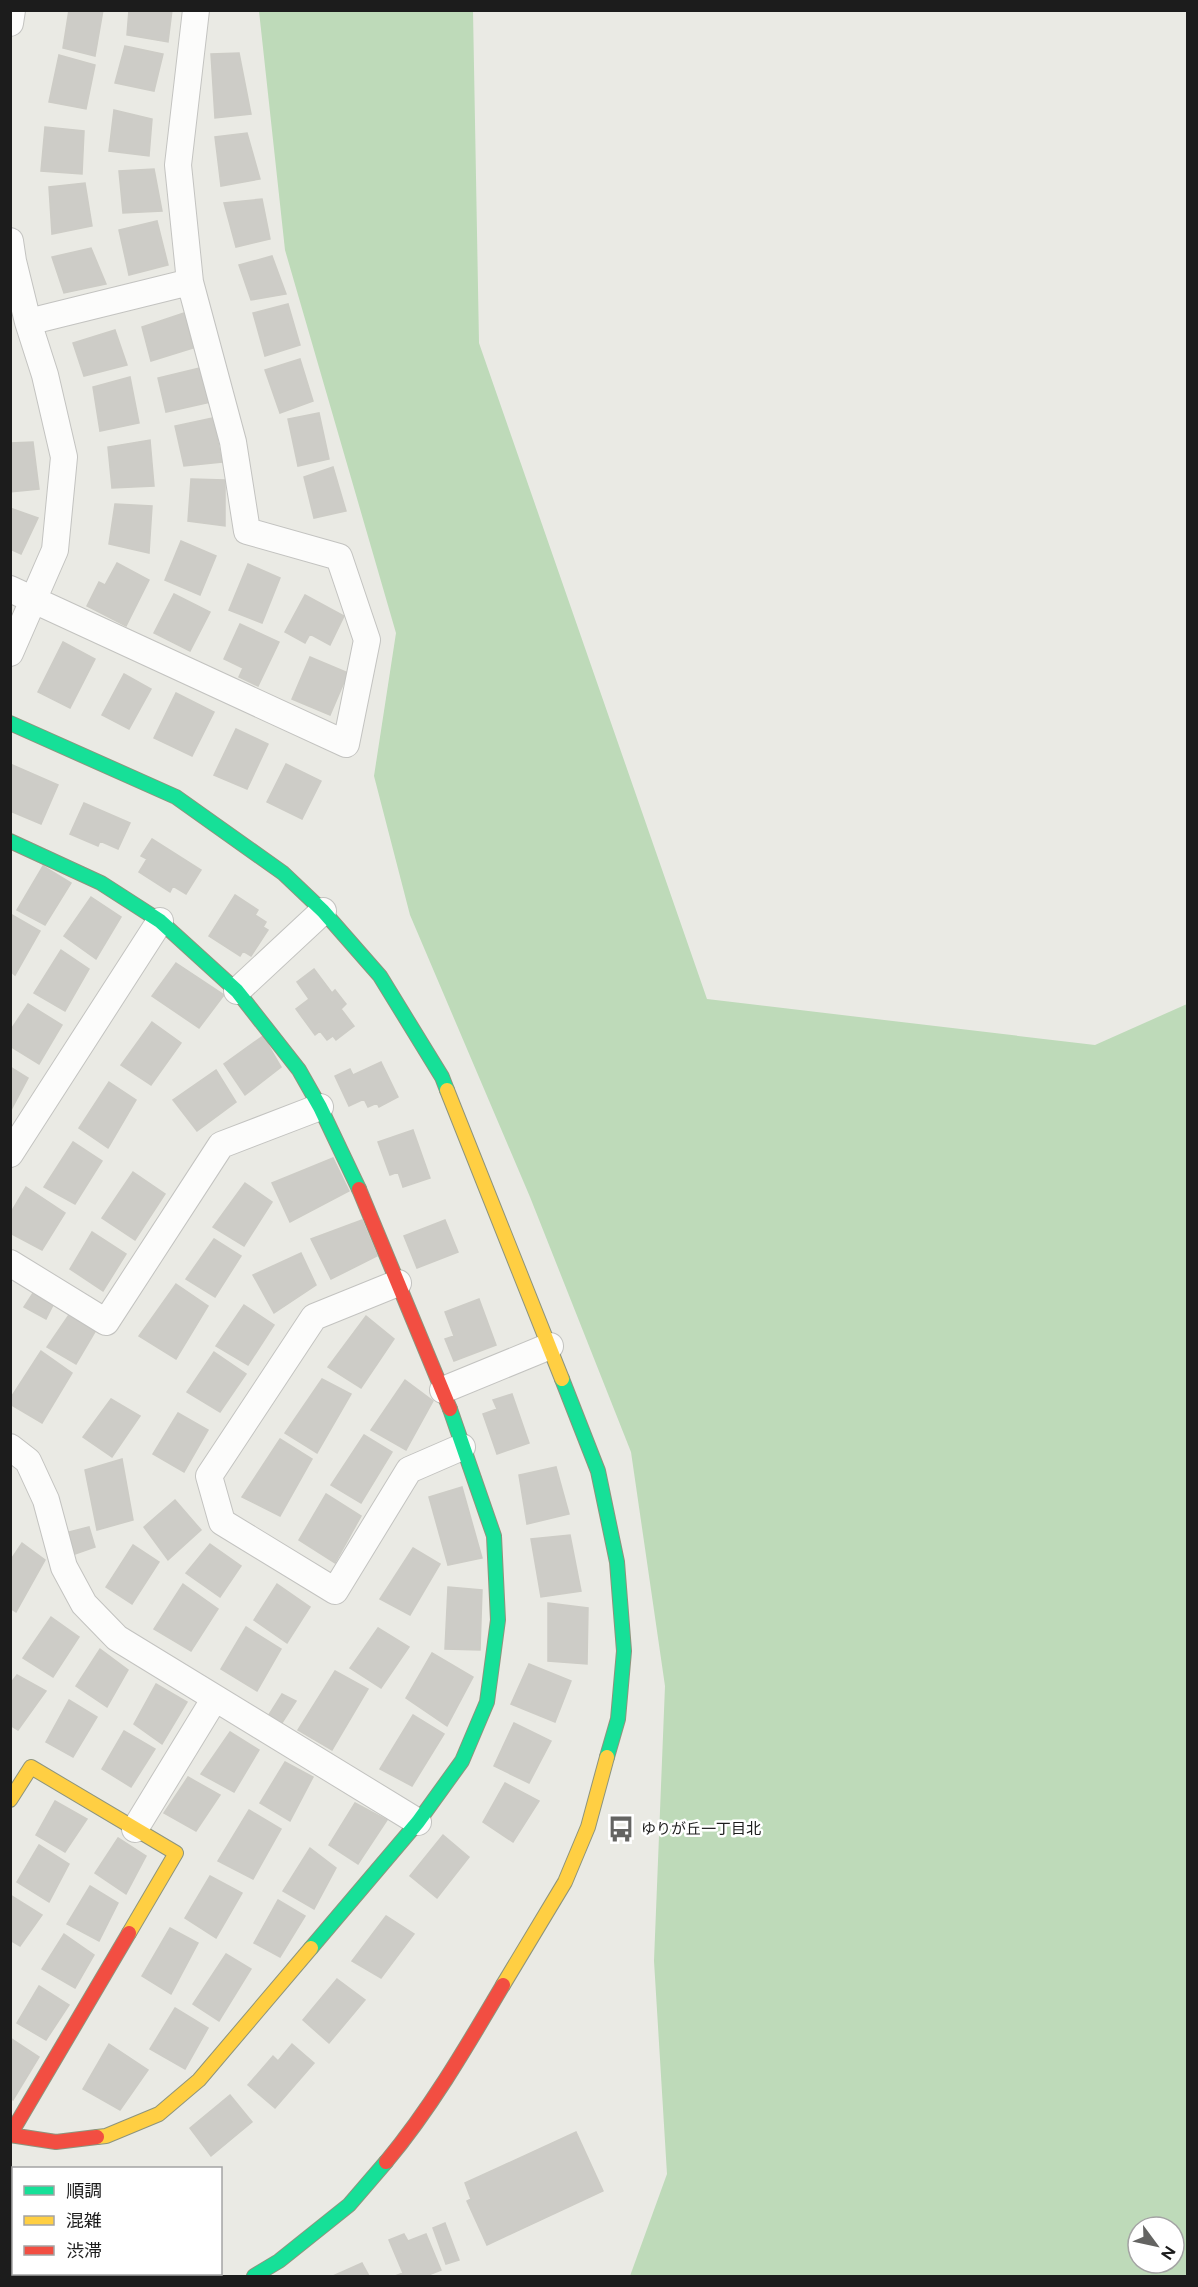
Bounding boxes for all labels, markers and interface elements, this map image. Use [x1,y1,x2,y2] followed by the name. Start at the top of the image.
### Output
[606,1814,636,1844] bus stop icon: ゆりが丘一丁目北
[641,1820,761,1838] place label: ゆりが丘一丁目北
[12,2167,222,2275] legend
[66,2180,102,2202] text: 順調
[66,2210,102,2232] text: 混雑
[1126,2215,1186,2275] north arrow
[66,2240,102,2262] text: 渋滞
[1157,2243,1179,2263] text: N

